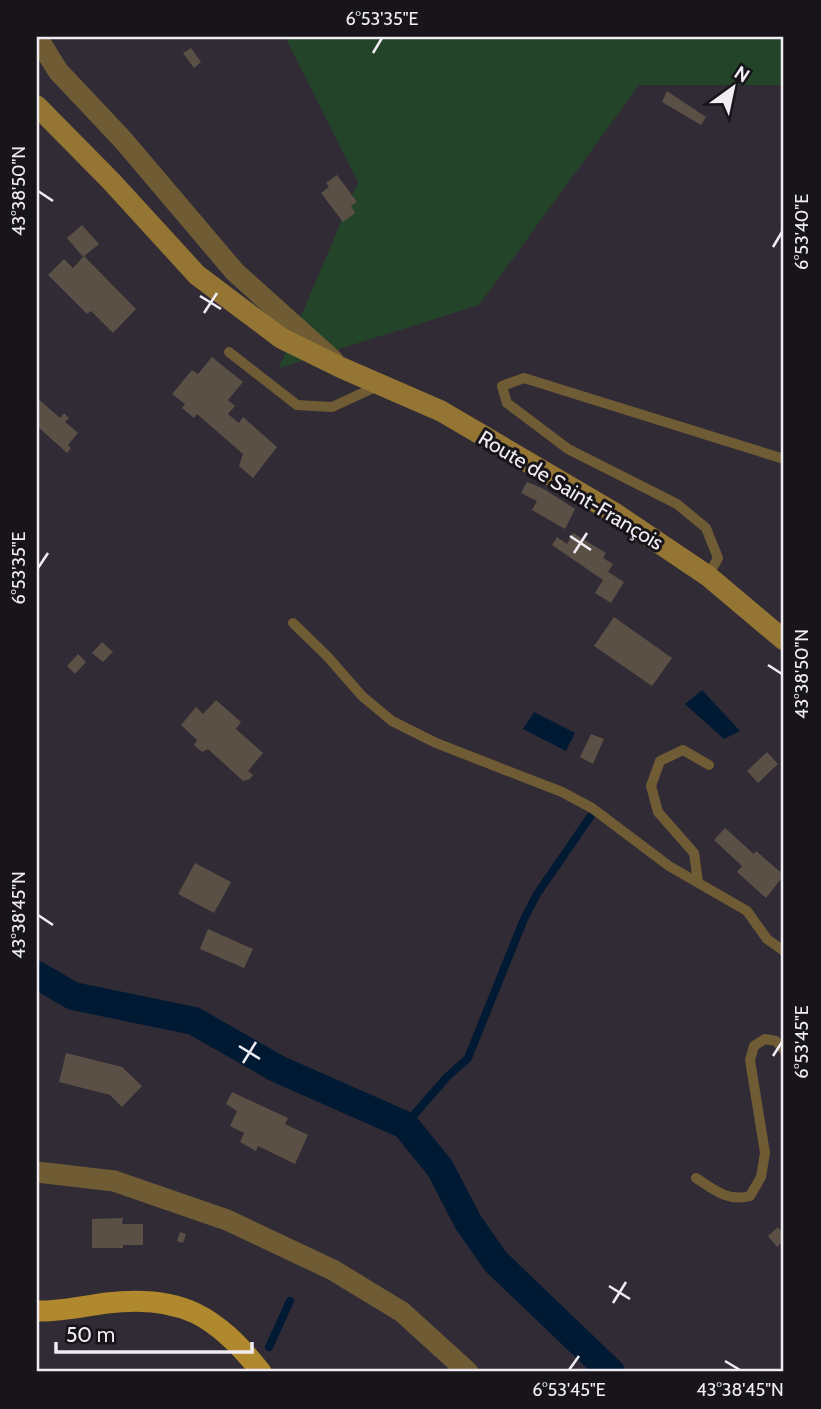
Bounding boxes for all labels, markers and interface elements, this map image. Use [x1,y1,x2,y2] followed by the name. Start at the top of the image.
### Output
[345,8,419,30] text: 6°53'35"E
[698,52,768,122] north arrow
[730,61,754,87] text: N
[8,146,30,236] text: 43°38'50"N
[791,194,813,270] text: 6°53'40"E
[474,425,668,555] street label: Route de Saint-François
[8,531,30,605] text: 6°53'35"E
[791,629,813,719] text: 43°38'50"N
[8,871,30,959] text: 43°38'45"N
[791,1005,813,1079] text: 6°53'45"E
[56,1311,252,1355] scale bar
[66,1322,115,1347] text: 50 m
[532,1379,606,1401] text: 6°53'45"E
[696,1379,784,1401] text: 43°38'45"N

